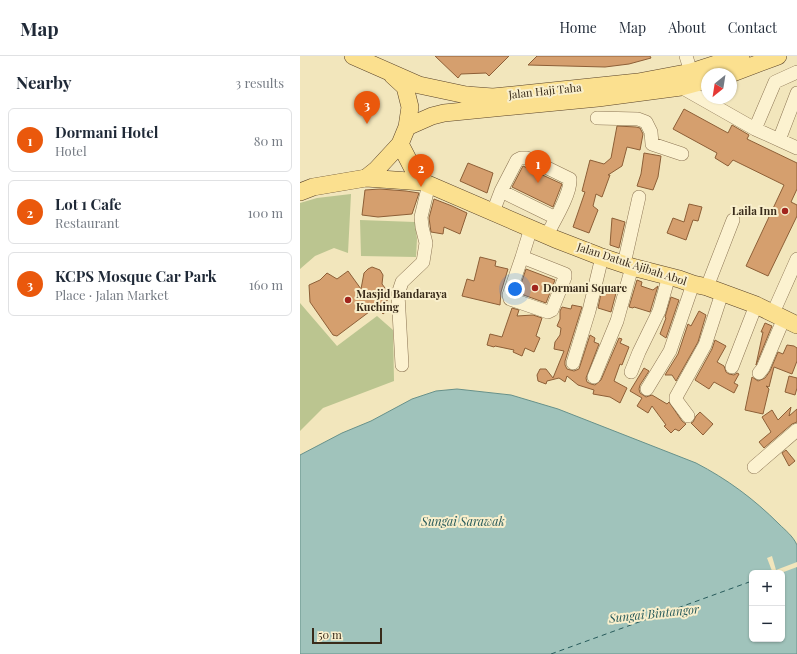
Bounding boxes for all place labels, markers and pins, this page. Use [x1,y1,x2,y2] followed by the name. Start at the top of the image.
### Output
[354,91,380,124] pin: 3
[525,150,551,183] pin: 1
[408,154,434,187] pin: 2
[732,203,777,218] place label: Laila Inn
[780,206,790,216] marker: Laila Inn
[543,280,628,295] place label: Dormani Square
[530,283,540,293] marker: Dormani Square
[356,286,447,314] place label: Masjid Bandaraya Kuching
[343,295,353,305] marker: Masjid Bandaraya Kuching

